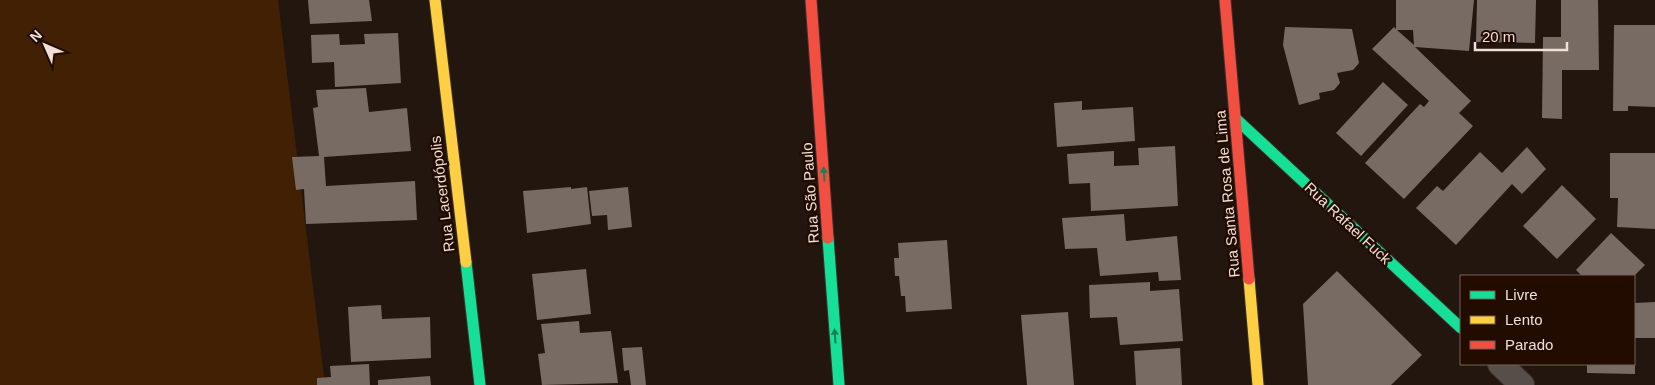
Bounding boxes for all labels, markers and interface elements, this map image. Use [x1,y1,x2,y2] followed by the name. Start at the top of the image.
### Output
[20,20,70,70] north arrow
[1475,20,1568,52] scale bar
[27,27,45,45] text: N
[1482,28,1515,45] text: 20 m
[1211,109,1243,278] street label: Rua Santa Rosa de Lima
[426,135,458,253] street label: Rua Lacerdópolis
[798,142,822,244] street label: Rua São Paulo
[820,166,828,182] one-way arrow
[1301,179,1395,268] street label: Rua Rafael Fuck
[1460,275,1635,365] legend
[1505,286,1538,303] text: Livre
[1505,311,1543,328] text: Lento
[831,328,839,344] one-way arrow
[1505,336,1553,353] text: Parado

